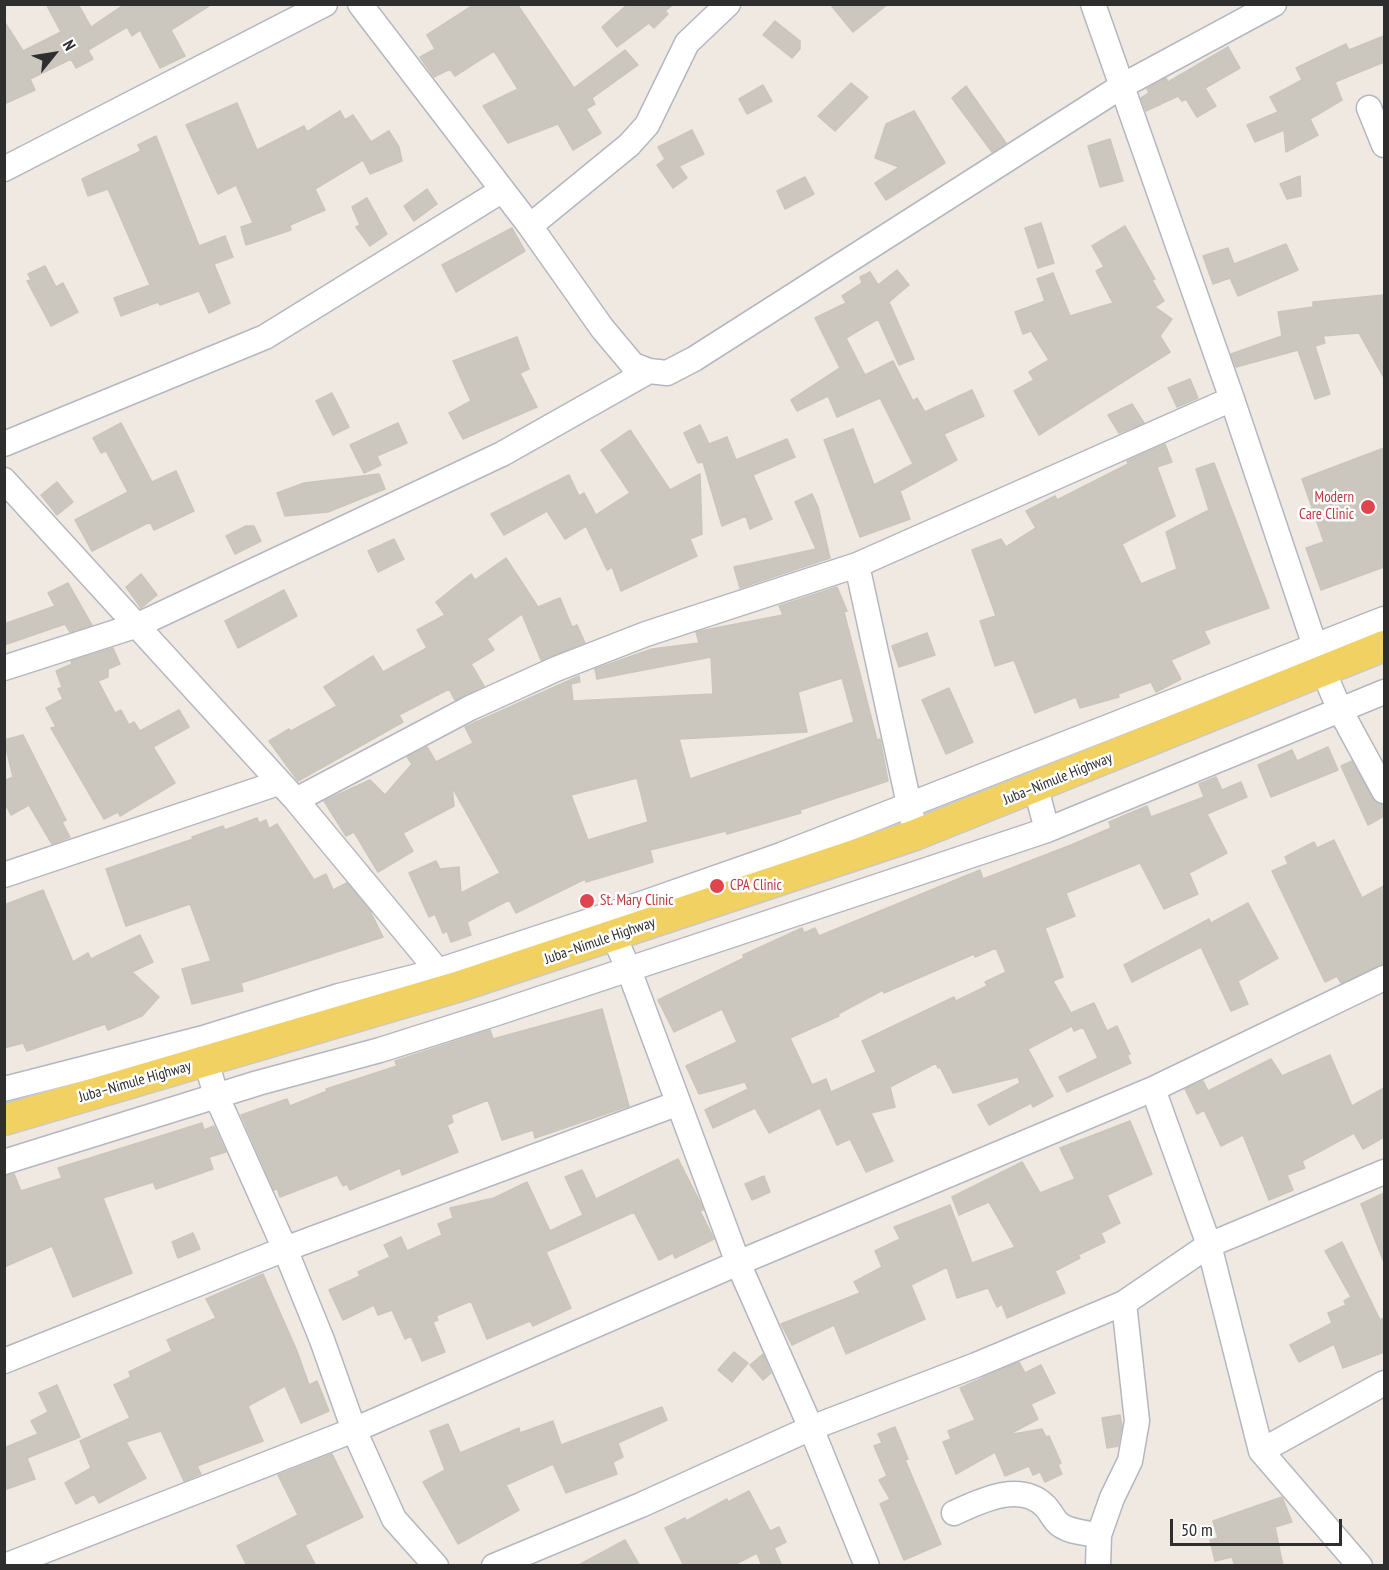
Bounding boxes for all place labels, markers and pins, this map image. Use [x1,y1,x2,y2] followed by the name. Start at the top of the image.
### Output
[1299,489,1354,524] place label: Modern Care Clinic
[1359,498,1377,516] marker: Modern Care Clinic
[708,877,726,895] marker: CPA Clinic
[730,877,782,895] place label: CPA Clinic
[578,892,596,910] marker: St. Mary Clinic
[600,892,674,910] place label: St. Mary Clinic

